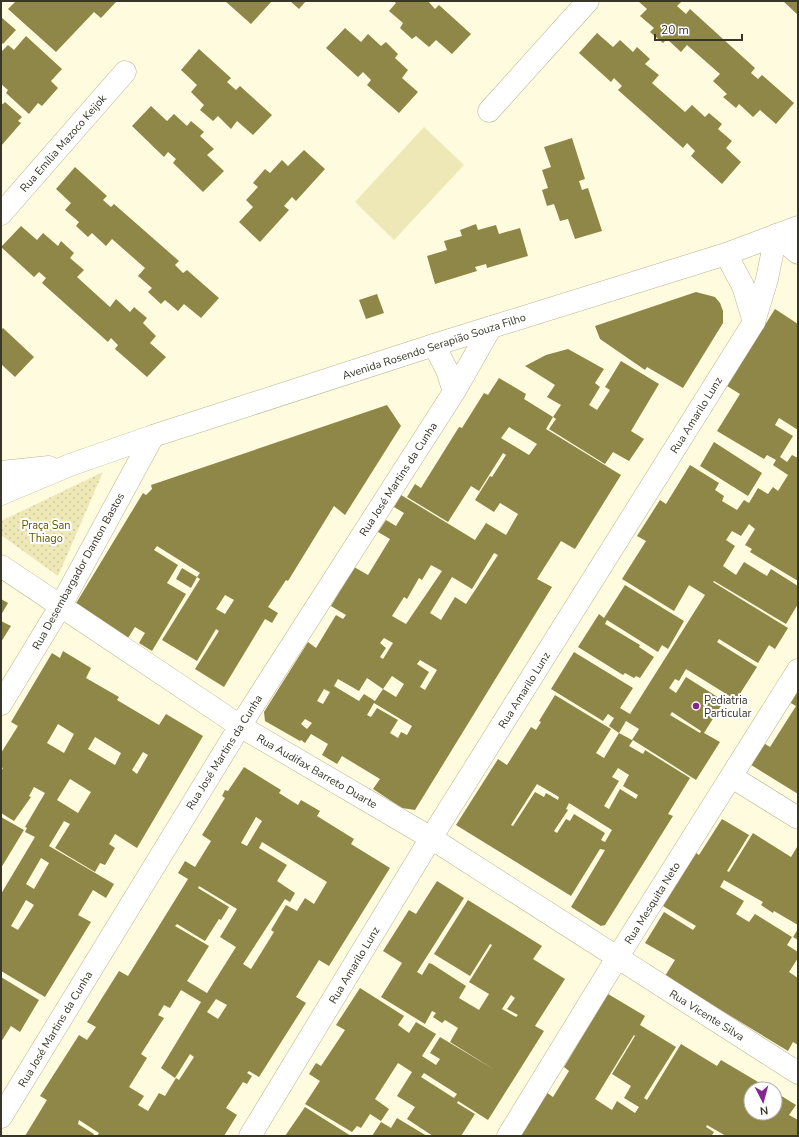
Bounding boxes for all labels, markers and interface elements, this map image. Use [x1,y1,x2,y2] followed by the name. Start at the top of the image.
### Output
[655,16,742,42] scale bar
[661,22,689,38] text: 20 m
[17,91,110,195] street label: Rua Emília Mazoco Keijok
[340,310,528,383] street label: Avenida Rosendo Serapião Souza Filho
[667,374,726,456] street label: Rua Amarilo Lunz
[356,419,441,539] street label: Rua José Martins da Cunha
[29,490,128,652] street label: Rua Desembargador Danton Bastos
[21,518,71,546] park label: Praça San Thiago
[495,649,554,731] street label: Rua Amarilo Lunz
[183,692,266,813] street label: Rua José Martins da Cunha
[704,693,752,721] place label: Pediatria Particular
[691,701,701,711] marker: Pediatria Particular
[254,731,380,812] street label: Rua Audifax Barreto Duarte
[621,859,684,947] street label: Rua Mesquita Neto
[325,924,383,1007] street label: Rua Amarilo Lunz
[15,968,96,1090] street label: Rua José Martins da Cunha
[666,986,747,1045] street label: Rua Vicente Silva
[743,1081,783,1121] north arrow
[759,1103,769,1118] text: N

